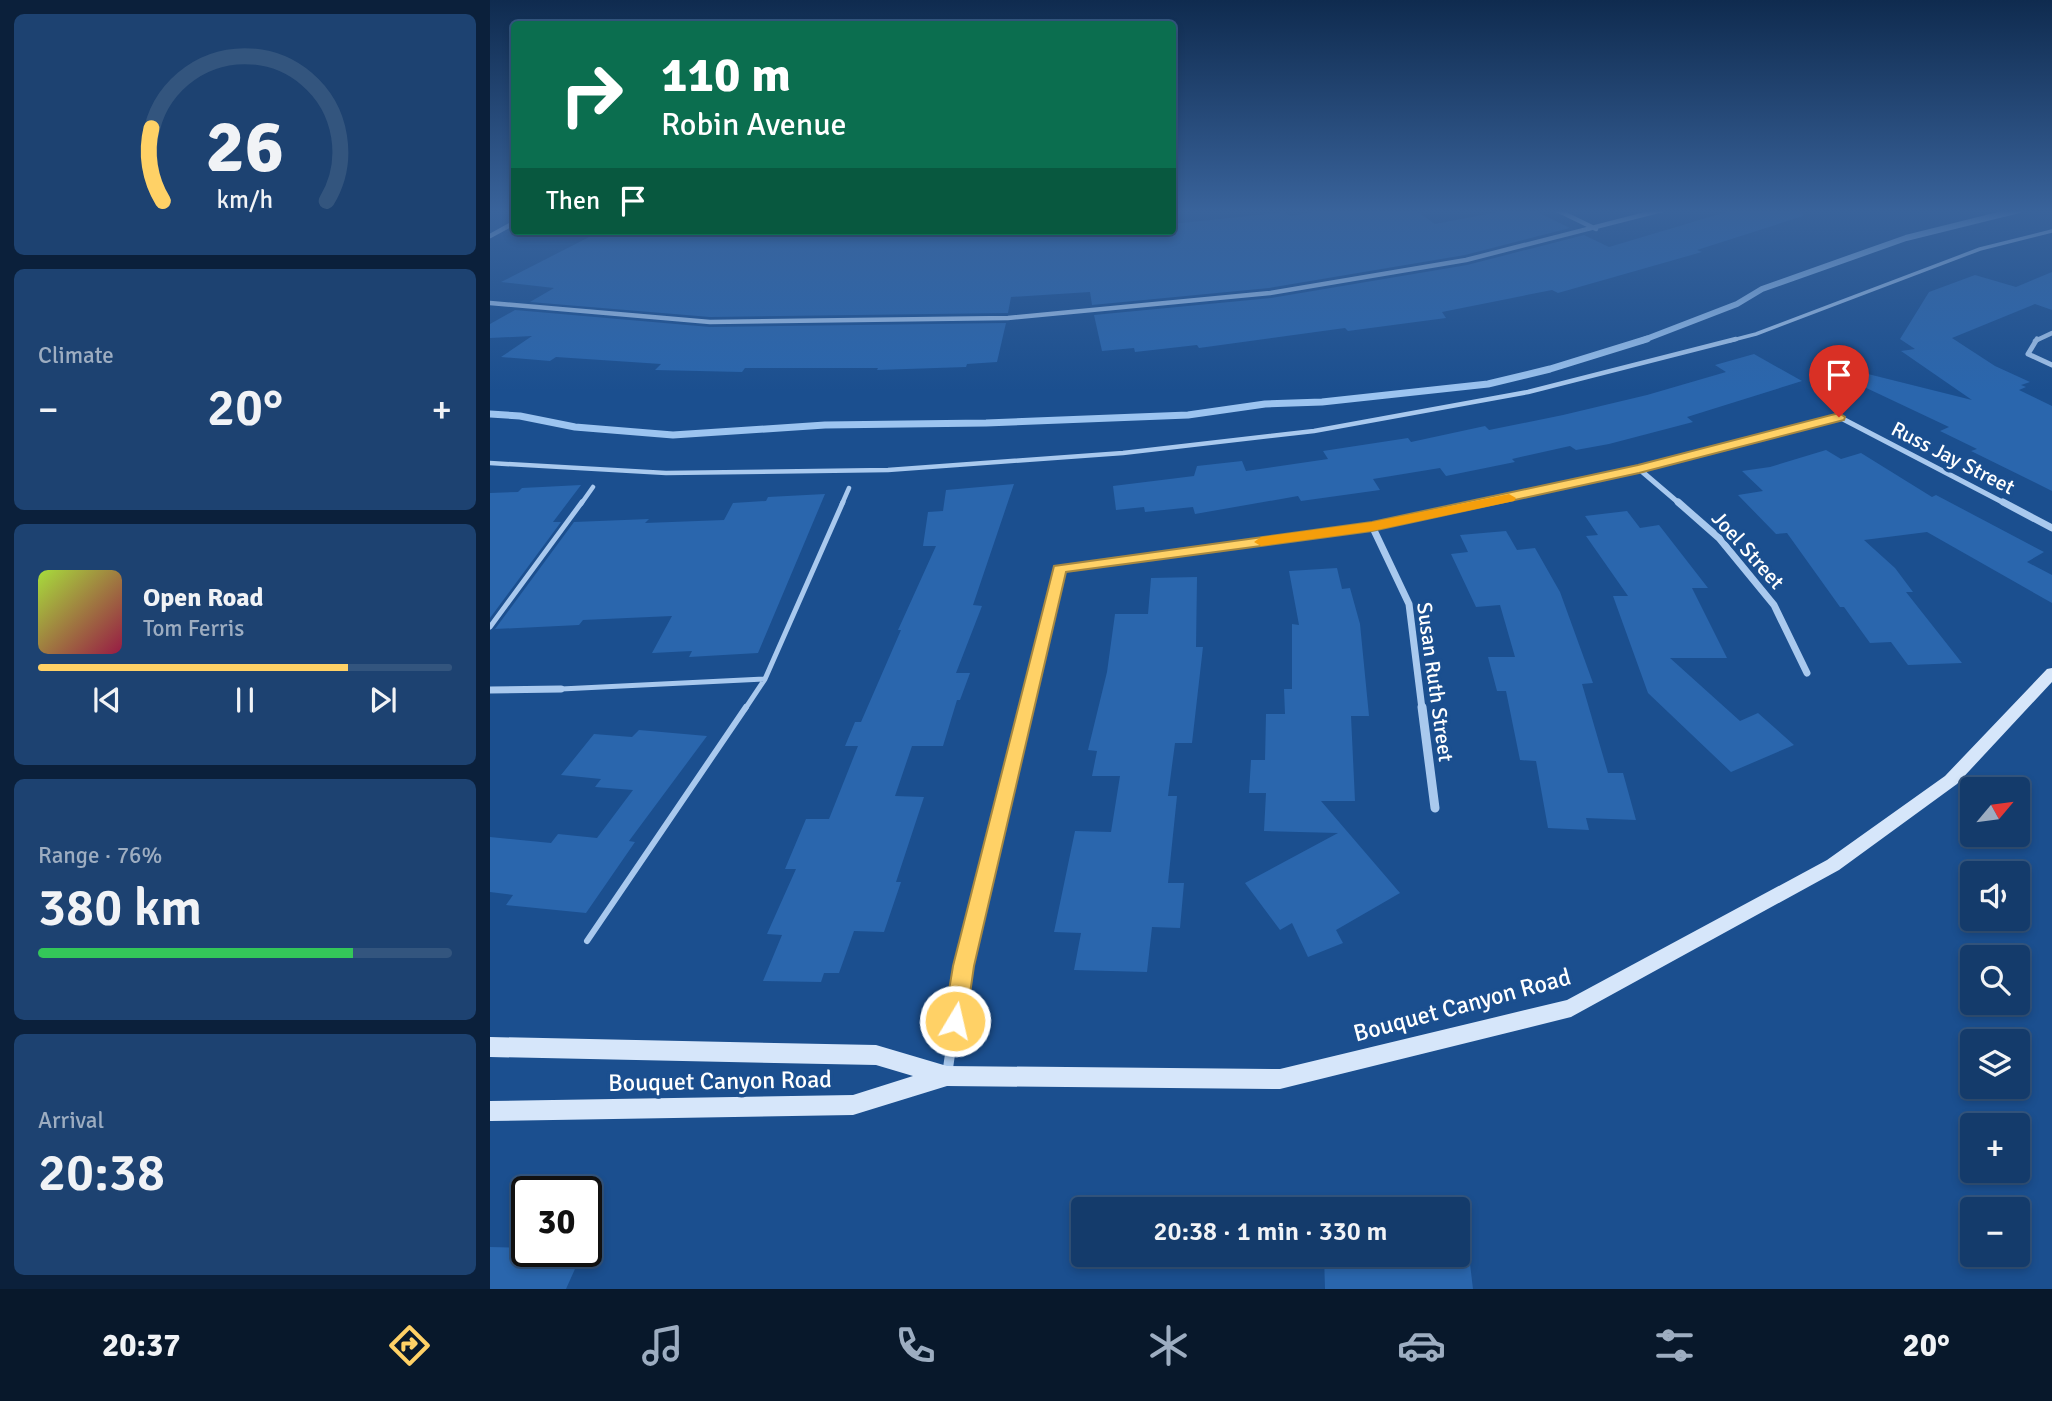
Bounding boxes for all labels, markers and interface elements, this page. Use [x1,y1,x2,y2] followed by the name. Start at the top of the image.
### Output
[661,45,791,105] text: 110 m
[546,49,637,140] icon: right
[206,103,284,192] text: 26
[661,105,847,144] text: Robin Avenue
[614,182,652,220] icon: arrive
[217,183,273,214] text: km/h
[546,185,600,217] text: Then
[38,341,114,370] text: Climate
[1809,345,1869,417] pin
[1820,356,1858,394] icon: arrive
[207,376,283,440] text: 20°
[38,386,59,433] text: −
[431,386,452,433] text: +
[1887,416,2019,500] street label: Russ Jay Street
[1706,505,1790,595] street label: Joel Street
[143,582,264,614] text: Open Road
[1411,601,1459,763] street label: Susan Ruth Street
[143,614,244,643] text: Tom Ferris
[88,681,126,719] icon: previous
[226,681,264,719] icon: pause
[364,681,402,719] icon: next
[1960,777,2030,847] north arrow
[1960,777,2030,1267] map controls
[38,841,162,870] text: Range · 76%
[1960,861,2030,931] button: sound
[38,876,202,940] text: 380 km
[1960,945,2030,1015] button: search
[1350,962,1574,1048] street label: Bouquet Canyon Road
[918,984,992,1058] position arrow
[1960,1029,2030,1099] button: layers
[608,1064,832,1098] street label: Bouquet Canyon Road
[38,1106,104,1135] text: Arrival
[1960,1113,2030,1183] button: +
[38,1141,165,1205] text: 20:38
[511,1176,602,1267] speed limit sign: 30
[1960,1197,2030,1267] button: −
[1154,1216,1387,1248] text: 20:38 · 1 min · 330 m
[385,1321,434,1370] icon: directions
[638,1321,687,1370] icon: music
[891,1321,940,1370] icon: phone
[1144,1321,1193,1370] icon: climate
[1397,1321,1446,1370] icon: car
[1650,1321,1699,1370] icon: filters
[102,1326,181,1365] text: 20:37
[1903,1326,1950,1365] text: 20°

